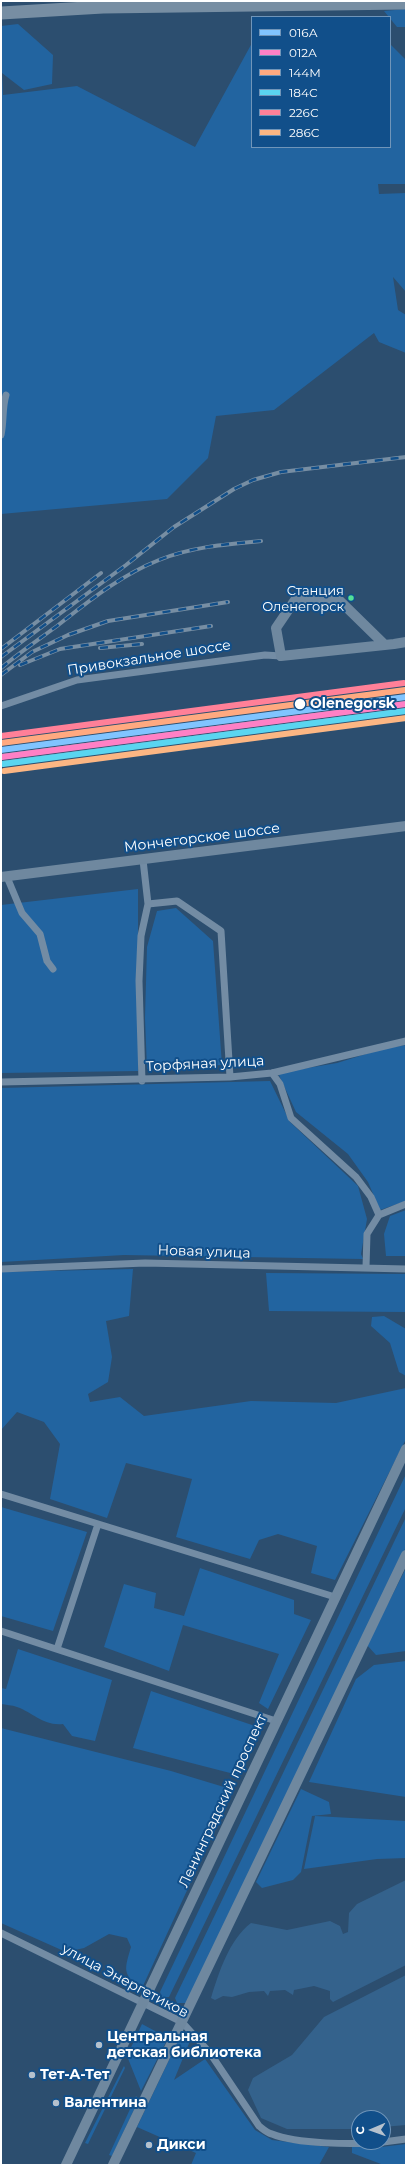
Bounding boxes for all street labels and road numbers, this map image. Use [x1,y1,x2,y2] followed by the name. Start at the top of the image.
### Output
[66,637,232,679] street label: Привокзальное шоссе
[123,820,281,856] street label: Мончегорское шоссе
[145,1053,265,1075] street label: Торфяная улица
[157,1242,251,1262] street label: Новая улица
[175,1712,271,1890] street label: Ленинградский проспект
[59,1940,191,2022] street label: улица Энергетиков

